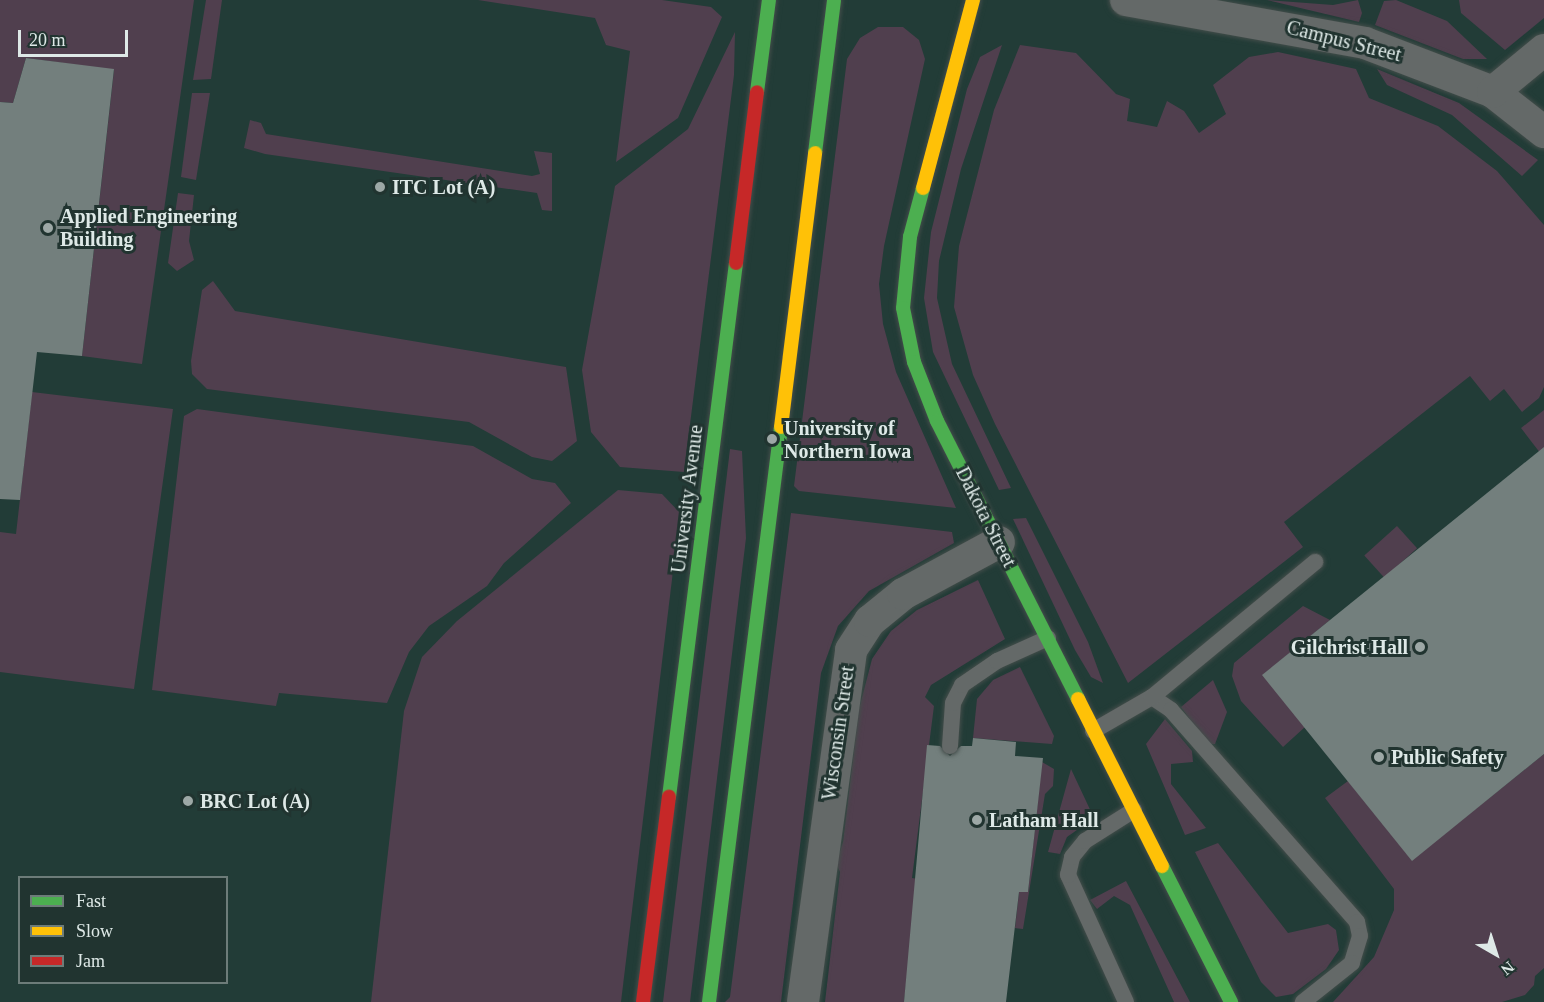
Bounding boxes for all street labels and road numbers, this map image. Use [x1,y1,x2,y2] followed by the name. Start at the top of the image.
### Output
[1284,15,1404,67] street label: Campus Street
[666,423,708,575] street label: University Avenue
[950,463,1022,571] street label: Dakota Street
[817,664,859,802] street label: Wisconsin Street

